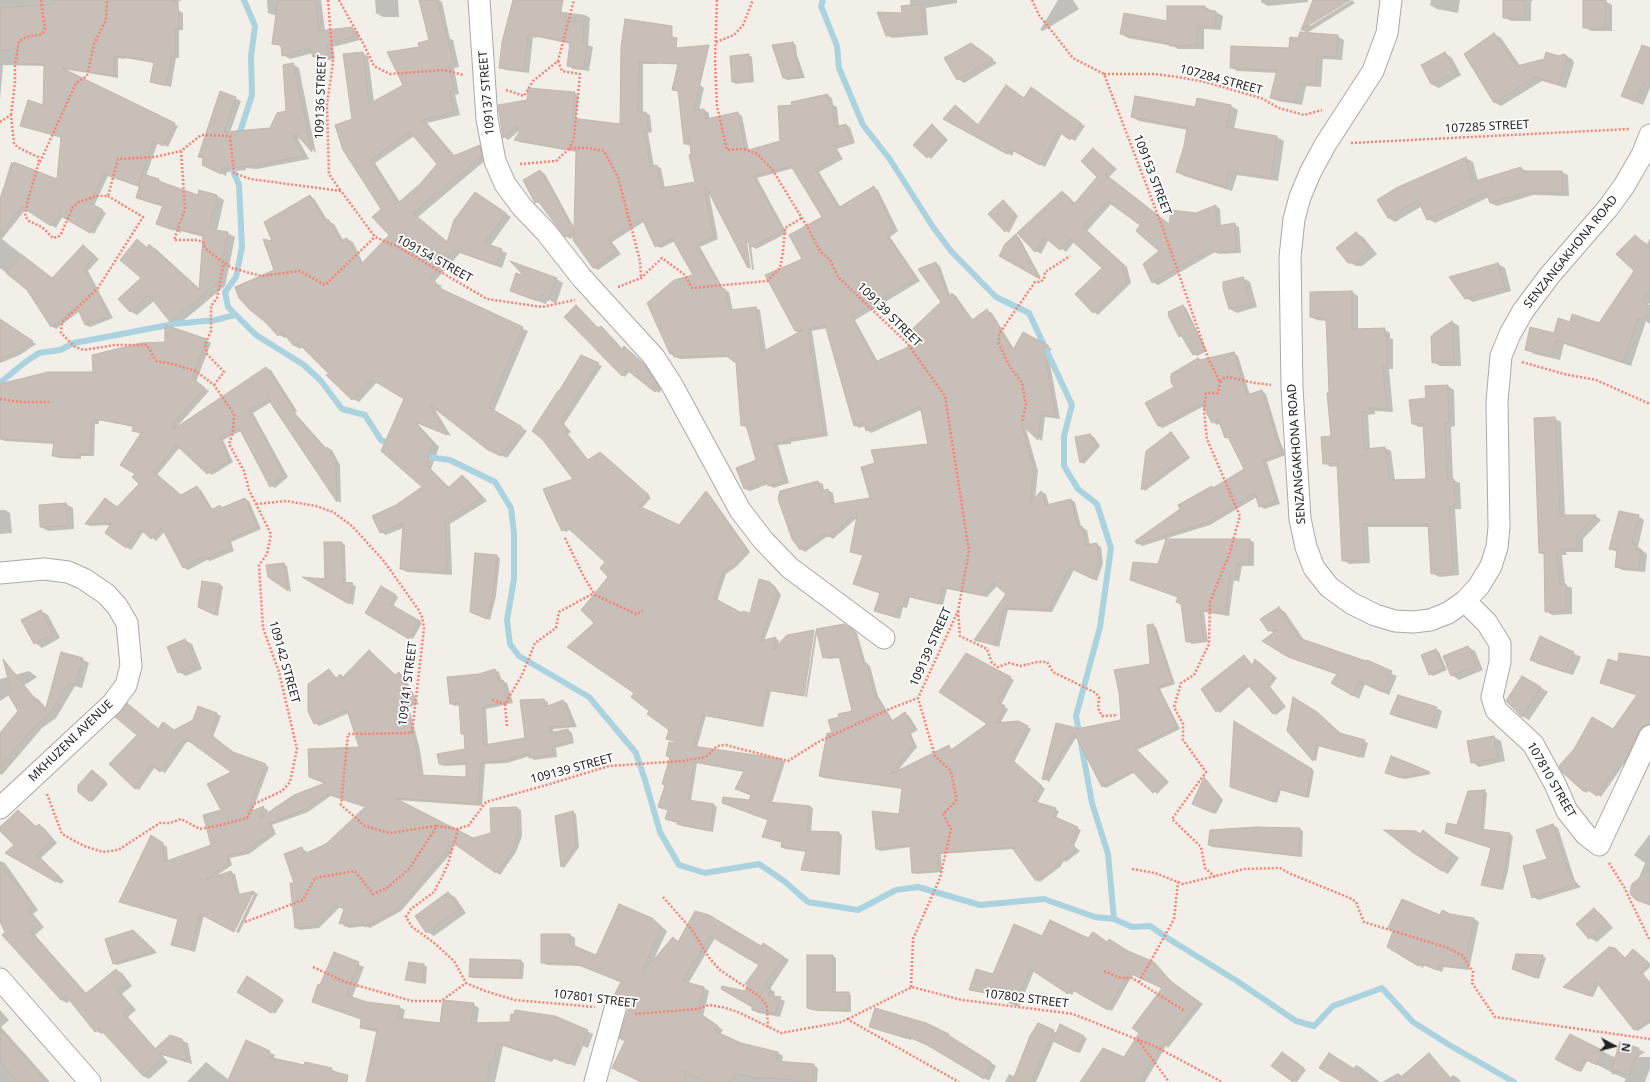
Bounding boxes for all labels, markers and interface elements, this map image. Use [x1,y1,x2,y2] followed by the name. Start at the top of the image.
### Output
[476,50,498,136] street label: 109137 STREET
[312,54,330,140] street label: 109136 STREET
[1178,62,1264,98] street label: 107284 STREET
[1444,118,1530,136] street label: 107285 STREET
[1130,133,1174,217] street label: 109153 STREET
[1521,193,1621,311] street label: SENZANGAKHONA ROAD
[393,232,475,286] street label: 109154 STREET
[854,280,924,350] street label: 109139 STREET
[1285,383,1309,525] street label: SENZANGAKHONA ROAD
[907,605,955,689] street label: 109139 STREET
[265,619,303,705] street label: 109142 STREET
[396,641,420,727] street label: 109141 STREET
[26,697,116,785] street label: MKHUZENI AVENUE
[1524,740,1578,820] street label: 107810 STREET
[529,751,615,787] street label: 109139 STREET
[552,987,638,1011] street label: 107801 STREET
[983,987,1069,1011] street label: 107802 STREET
[1594,1026,1634,1066] north arrow
[1618,1042,1634,1053] text: N

